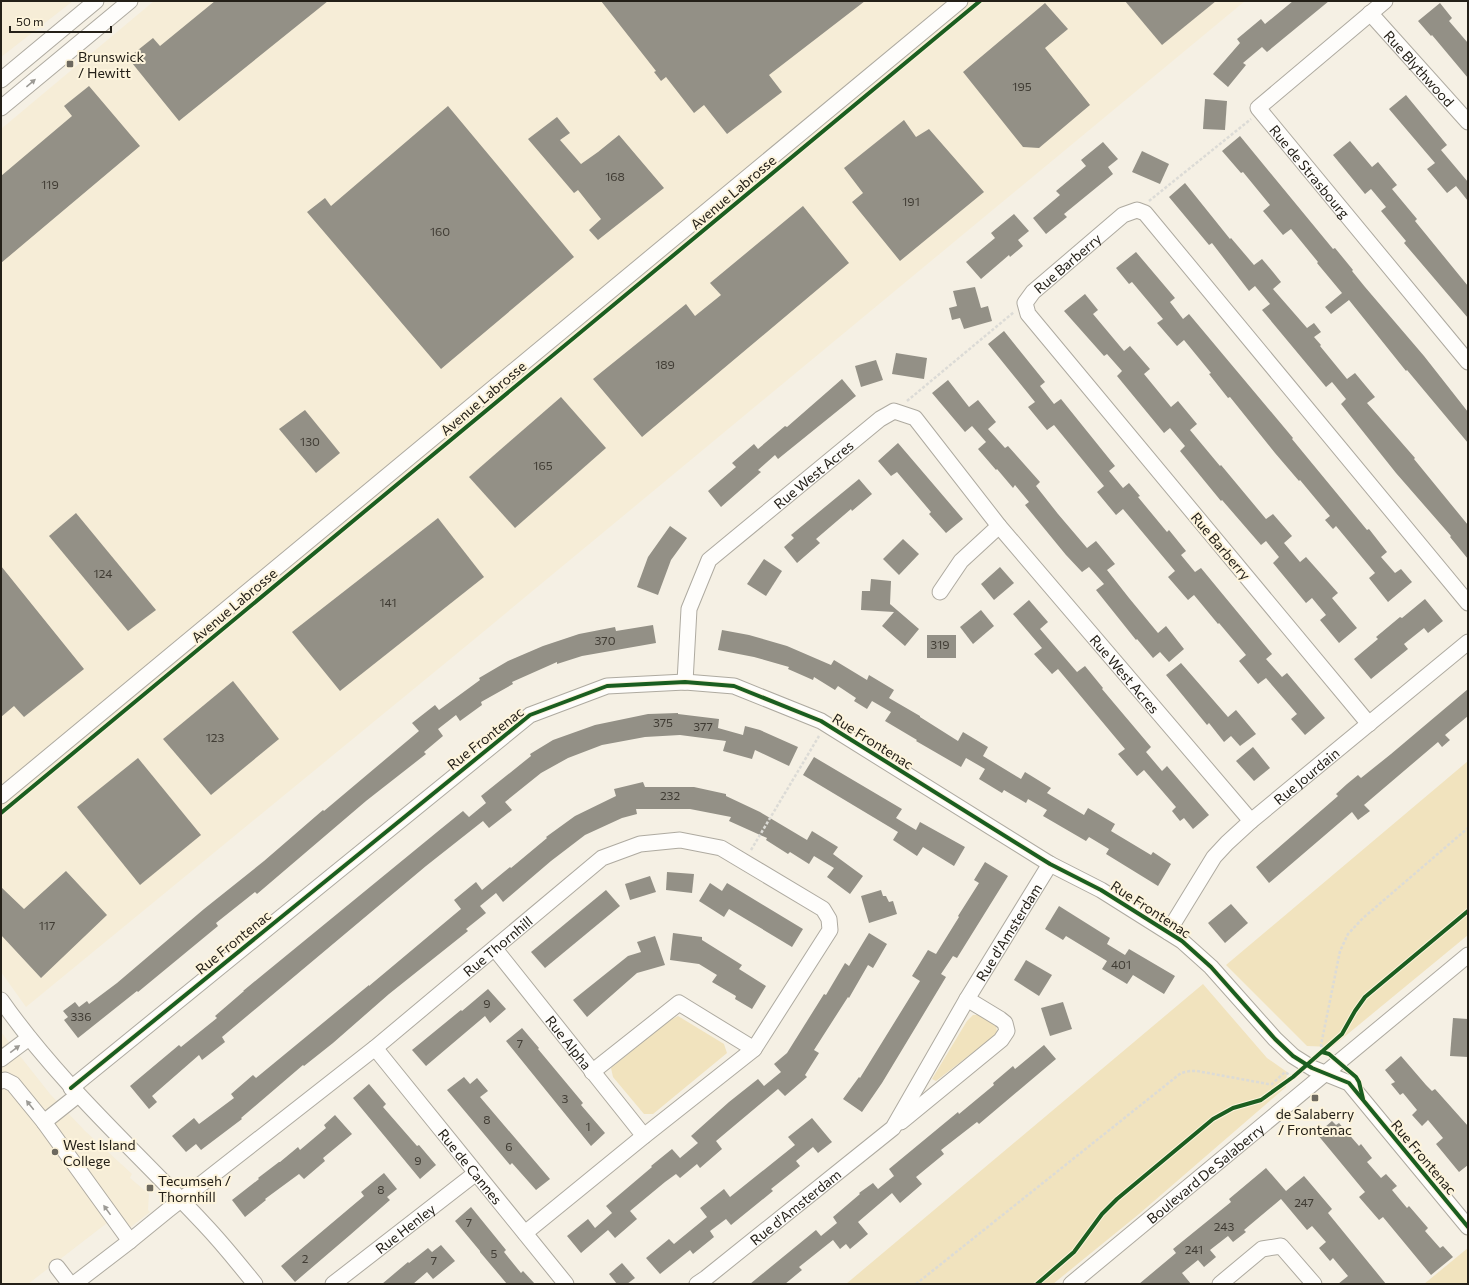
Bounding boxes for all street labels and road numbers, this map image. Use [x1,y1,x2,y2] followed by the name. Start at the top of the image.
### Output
[1381,26,1458,110] street label: Rue Blythwood
[1267,121,1354,222] street label: Rue de Strasbourg
[687,151,779,233] street label: Avenue Labrosse
[1030,229,1104,296] street label: Rue Barberry
[437,357,529,439] street label: Avenue Labrosse
[770,436,856,512] street label: Rue West Acres
[1188,509,1254,583] street label: Rue Barberry
[188,564,280,646] street label: Avenue Labrosse
[1087,631,1163,717] street label: Rue West Acres
[443,703,527,773] street label: Rue Frontenac
[829,709,917,773] street label: Rue Frontenac
[1270,744,1342,808] street label: Rue Jourdain
[1108,877,1194,941] street label: Rue Frontenac
[972,880,1045,984] street label: Rue d'Amsterdam
[192,906,274,978] street label: Rue Frontenac
[459,912,535,979] street label: Rue Thornhill
[543,1012,596,1072] street label: Rue Alpha
[1388,1116,1460,1198] street label: Rue Frontenac
[1143,1119,1267,1227] street label: Boulevard De Salaberry
[435,1125,506,1207] street label: Rue de Cannes
[746,1165,844,1248] street label: Rue d'Amsterdam
[372,1200,438,1257] street label: Rue Henley

